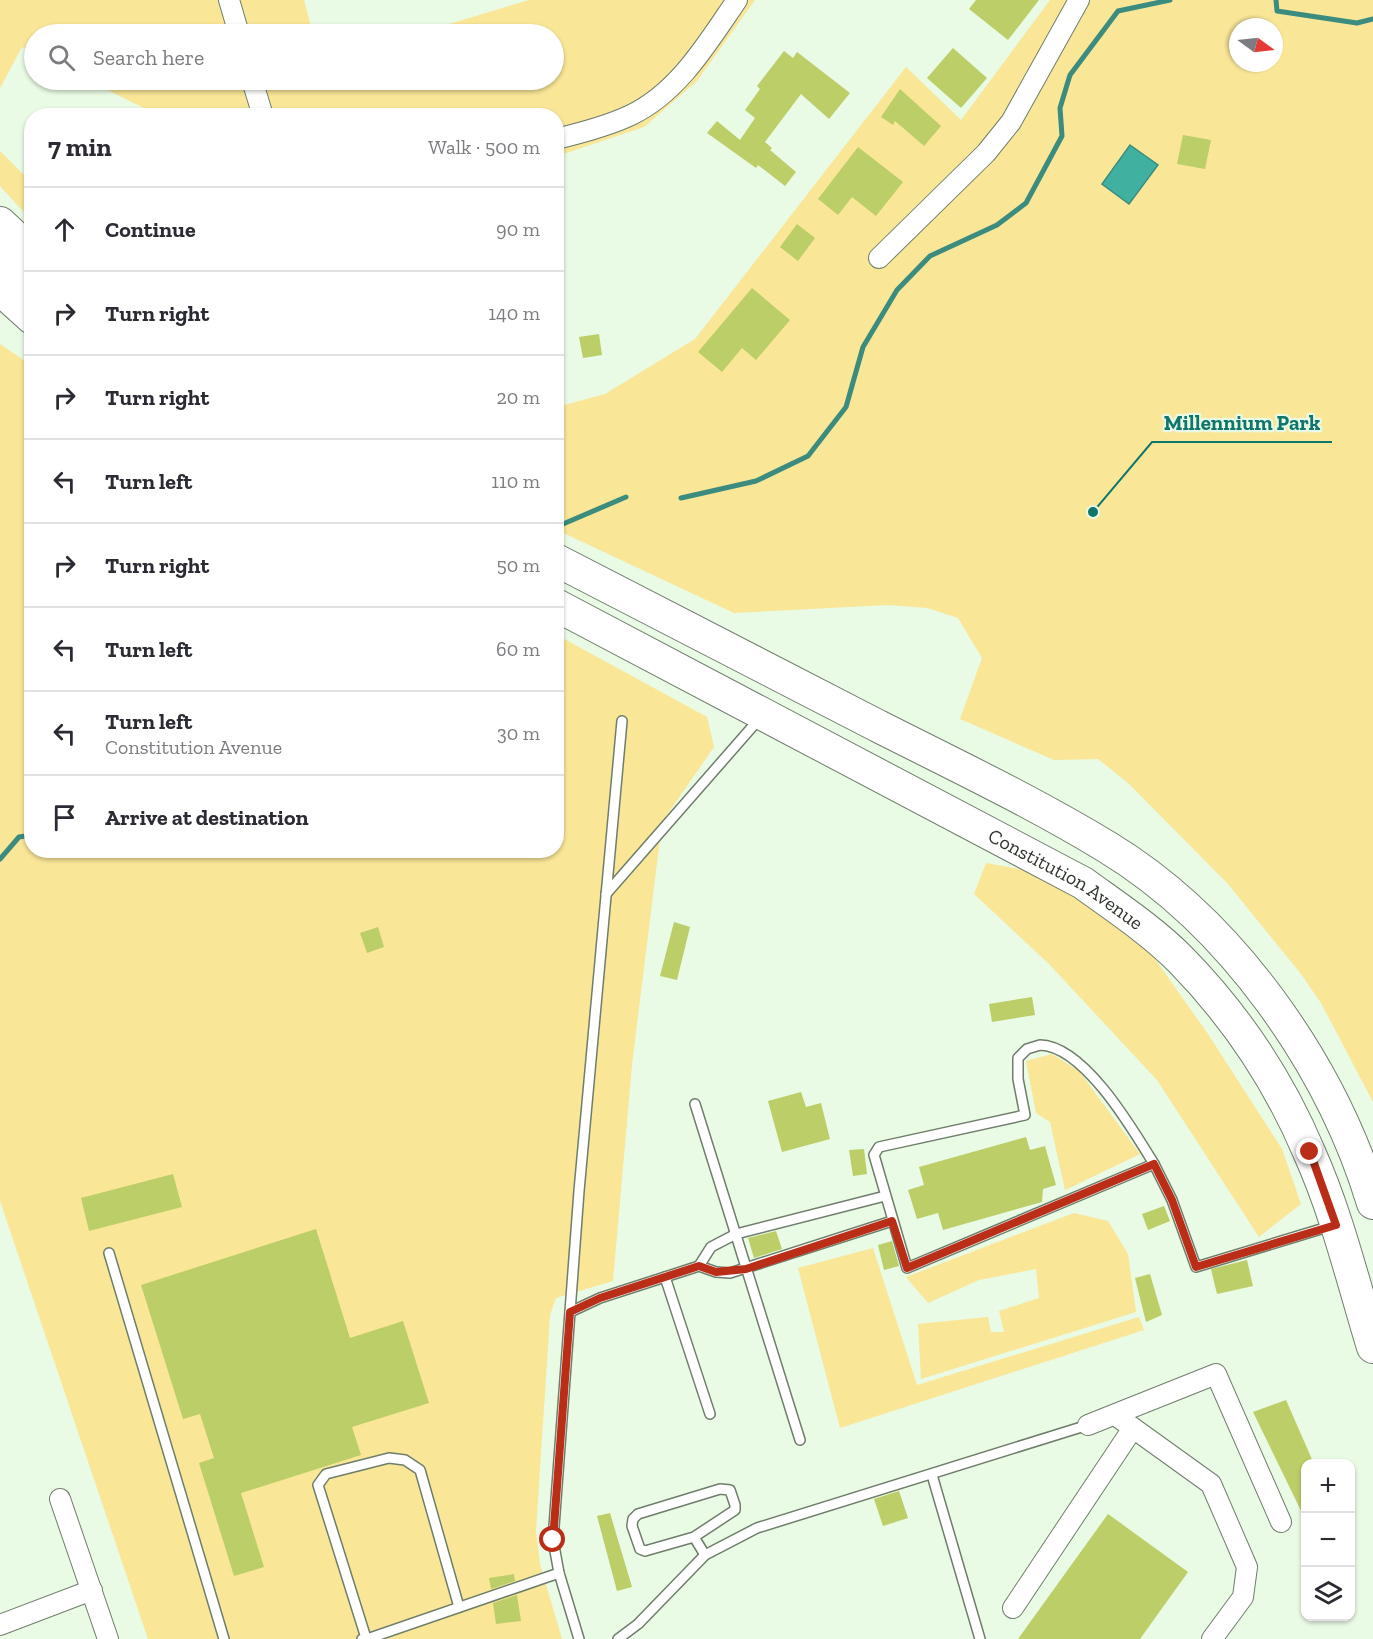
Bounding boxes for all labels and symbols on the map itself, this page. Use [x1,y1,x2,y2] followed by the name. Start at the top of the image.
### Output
[1229,18,1283,72] north arrow
[1152,403,1332,442] callout: Millennium Park
[1164,410,1321,435] text: Millennium Park
[984,823,1148,935] street label: Constitution Avenue
[1296,1138,1322,1164] route end
[539,1526,565,1552] route start

